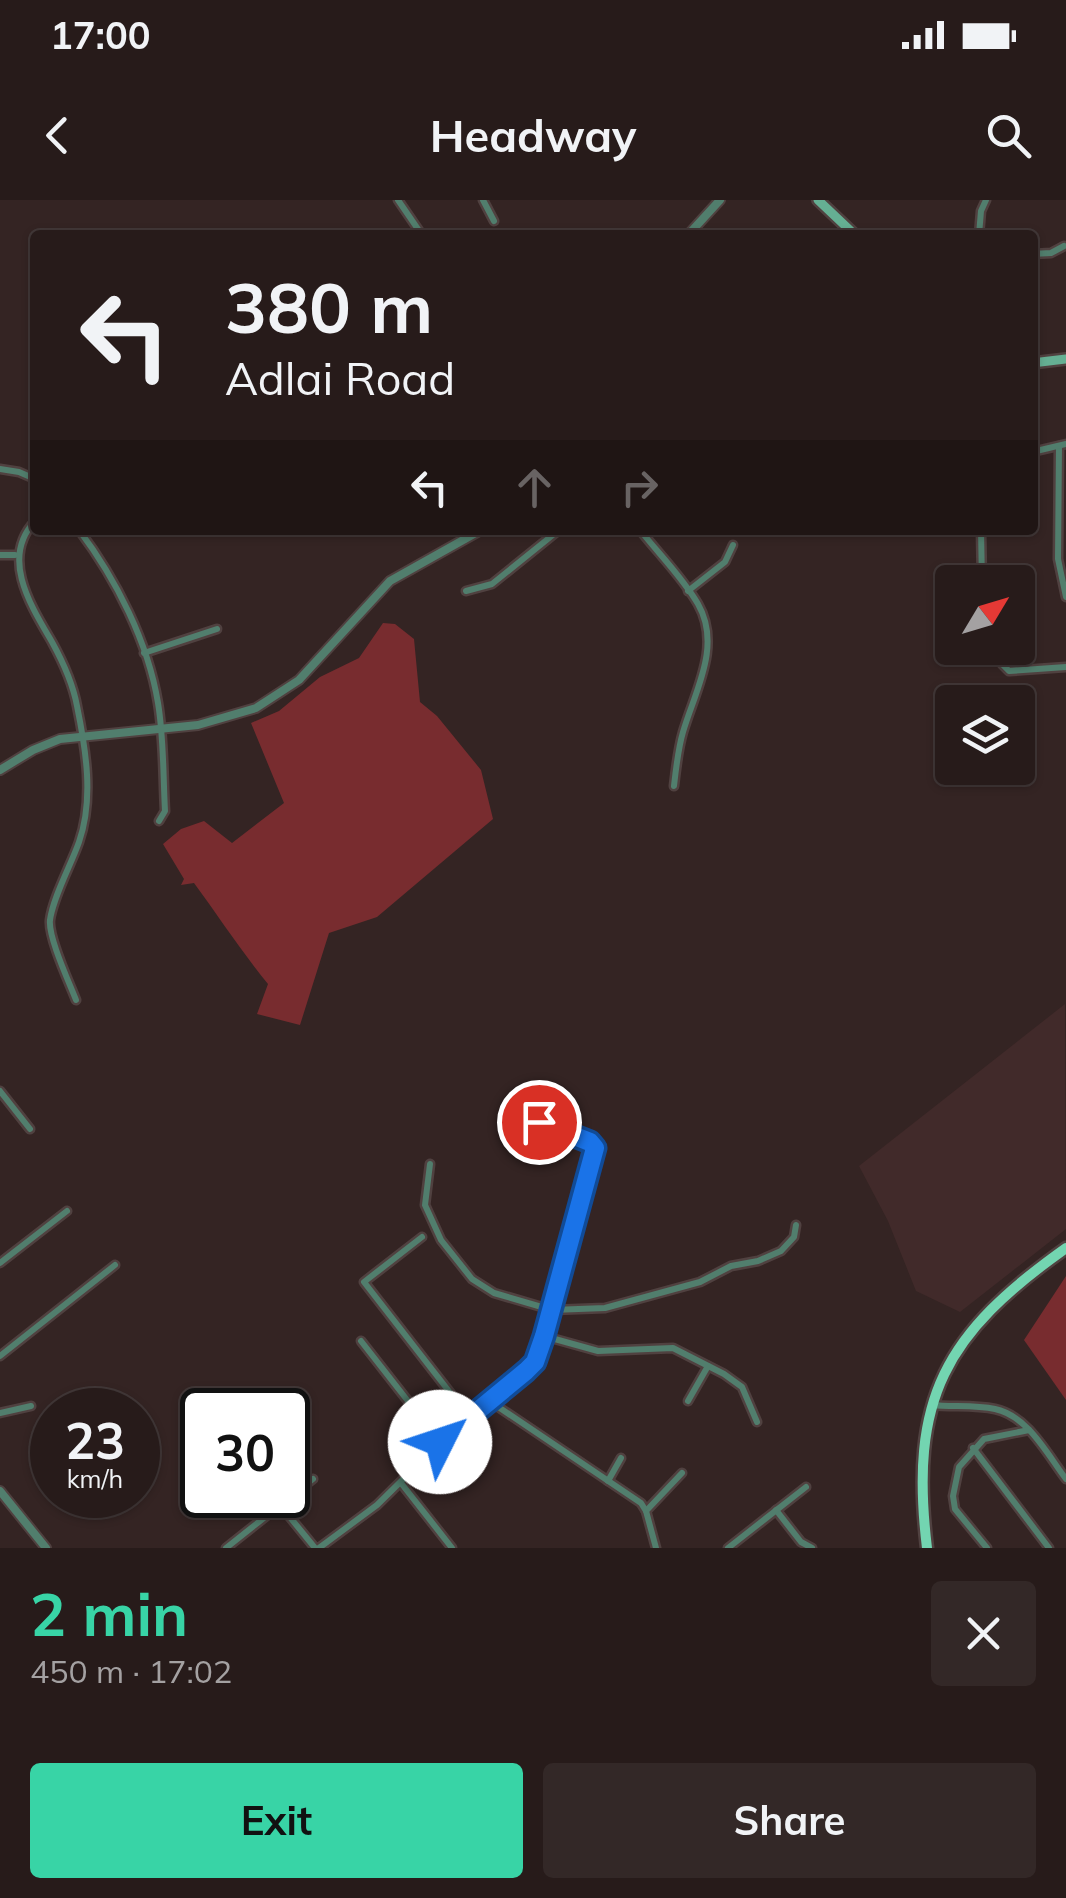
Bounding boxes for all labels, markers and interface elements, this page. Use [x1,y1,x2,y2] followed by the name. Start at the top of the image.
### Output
[50,11,151,59] text: 17:00
[430,107,636,163] text: Headway
[30,108,85,163] icon: back
[981,108,1036,163] icon: search
[225,263,433,351] text: 380 m
[60,270,190,400] icon: left
[225,350,455,406] text: Adlai Road
[402,460,457,515] icon: left
[507,460,562,515] icon: ahead
[612,460,667,515] icon: right
[935,565,1035,665] north arrow
[935,565,1035,785] map controls
[935,685,1035,785] button: layers
[497,1080,582,1165] pin
[512,1095,567,1150] icon: arrive
[180,1388,310,1518] speed limit sign: 30
[388,1390,492,1494] position arrow
[65,1409,125,1472] text: 23
[67,1463,123,1494] text: km/h
[30,1576,188,1651] text: 2 min
[931,1581,1036,1686] button: close
[30,1651,232,1691] text: 450 m · 17:02
[30,1763,523,1878] button: Exit
[543,1763,1036,1878] button: Share

